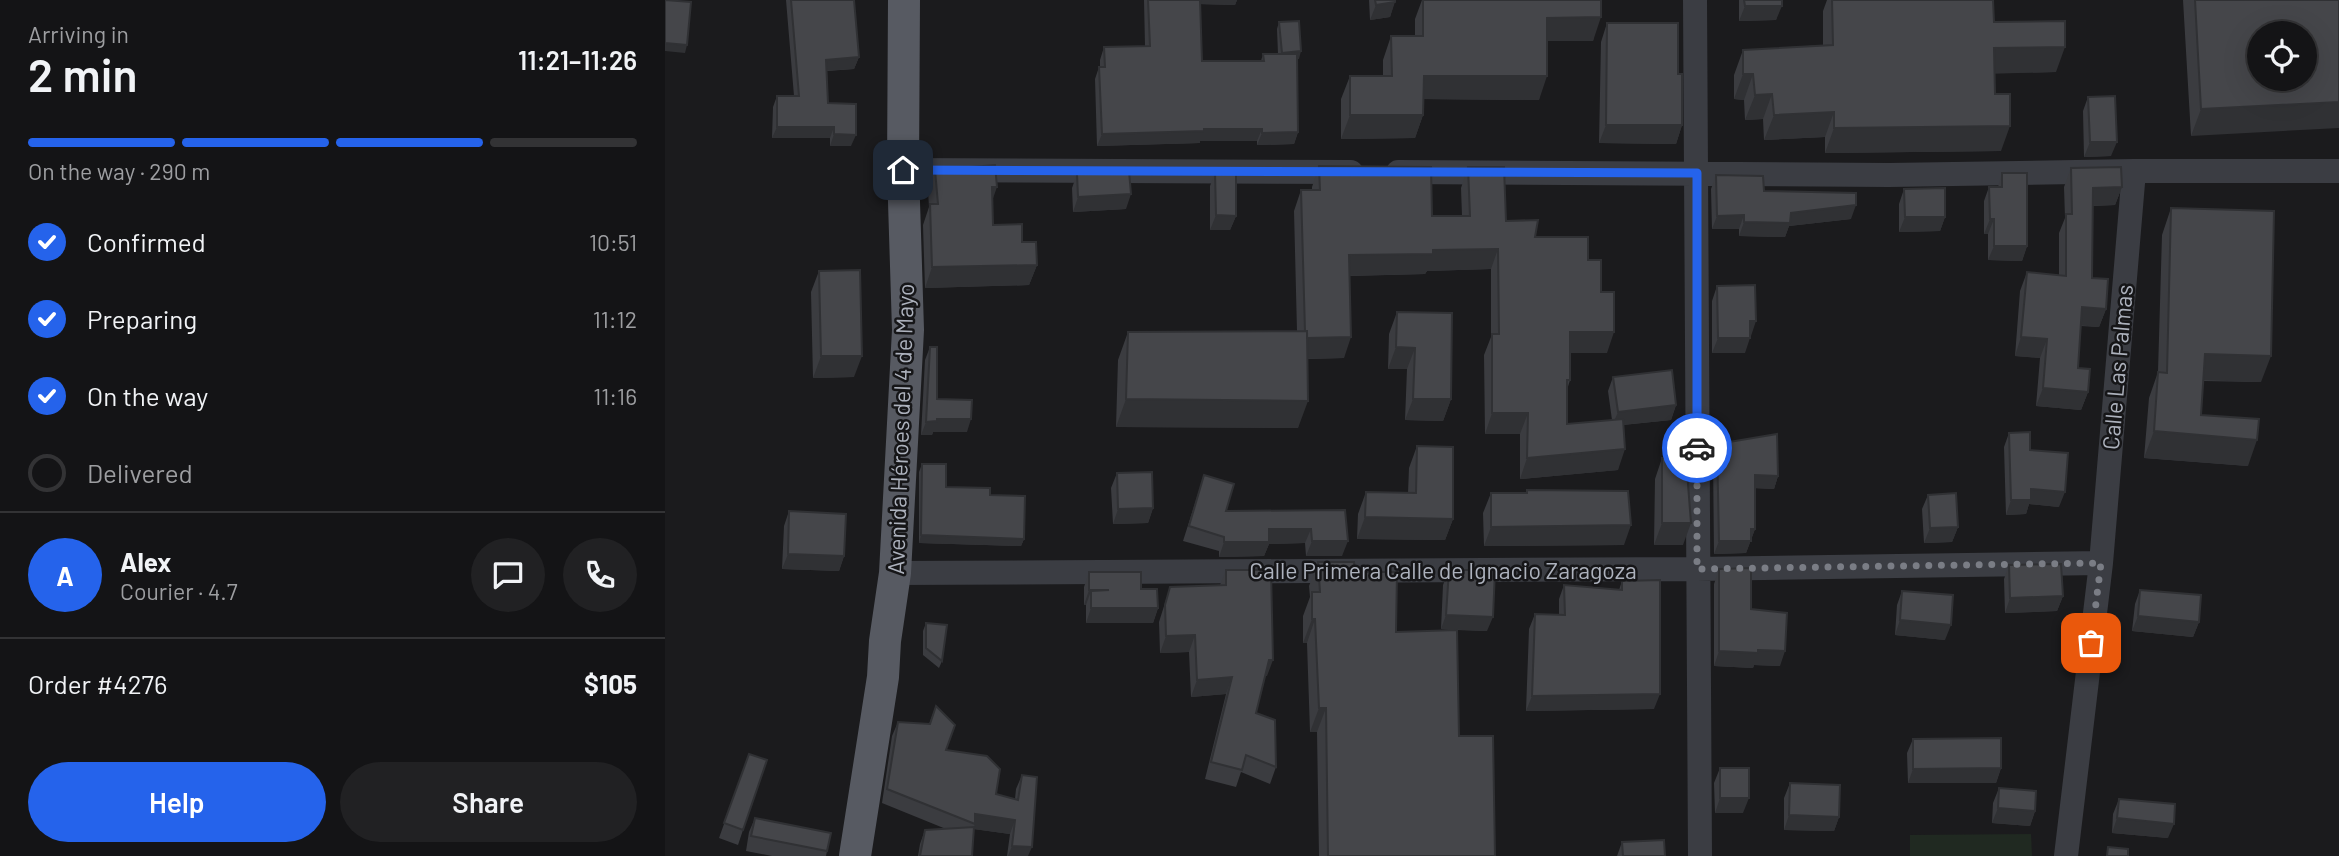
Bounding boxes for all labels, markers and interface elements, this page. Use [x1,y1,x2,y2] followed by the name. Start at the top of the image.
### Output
[28,20,129,48] text: Arriving in
[2247,21,2317,91] map controls
[2247,21,2317,91] button: locate
[518,44,637,75] text: 11:21–11:26
[28,46,137,101] text: 2 min
[873,140,933,200] pin
[884,151,922,189] icon: home
[28,157,210,185] text: On the way · 290 m
[28,223,66,261] icon: check
[87,226,206,257] text: Confirmed
[589,228,637,256] text: 10:51
[881,283,919,575] street label: Avenida Héroes del 4 de Mayo
[2096,283,2138,451] street label: Calle Las Palmas
[28,300,66,338] icon: check
[87,303,197,334] text: Preparing
[593,305,637,333] text: 11:12
[28,377,66,415] icon: check
[87,380,208,411] text: On the way
[593,382,637,410] text: 11:16
[1662,413,1732,483] courier
[1678,429,1716,467] icon: car
[87,457,193,488] text: Delivered
[471,538,545,612] button: chat
[563,538,637,612] button: phone
[120,546,171,577] text: Alex
[1249,556,1637,584] street label: Calle Primera Calle de Ignacio Zaragoza
[56,560,74,591] text: A
[120,577,238,605] text: Courier · 4.7
[2061,613,2121,673] pin
[2072,624,2110,662] icon: bag
[28,668,167,699] text: Order #4276
[584,668,637,699] text: $105
[28,762,326,842] button: Help
[340,762,637,842] button: Share

